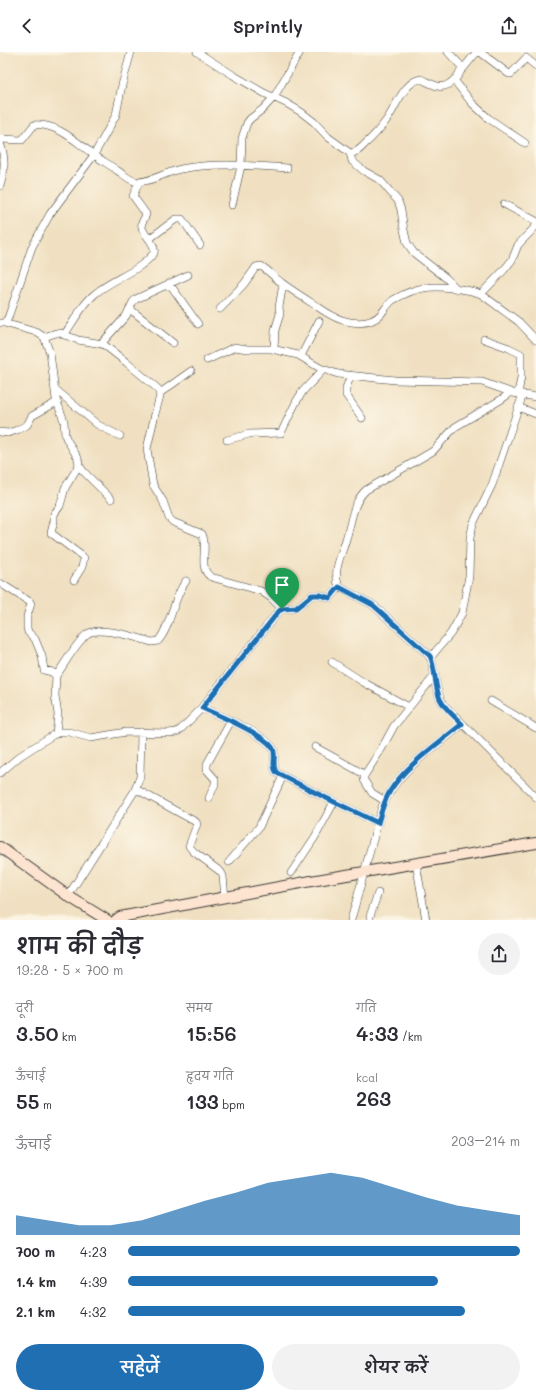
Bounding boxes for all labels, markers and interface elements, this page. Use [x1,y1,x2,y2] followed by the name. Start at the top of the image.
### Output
[233,14,303,38] text: Sprintly
[16,15,38,37] icon: back
[498,15,520,37] icon: share
[265,568,299,609] pin
[271,574,293,596] icon: arrive
[16,931,142,960] text: शाम की दौड़
[478,933,520,975] button: share
[16,961,123,978] text: 19:28 · 5 × 700 m
[16,1000,33,1015] text: दूरी
[186,1000,212,1015] text: समय
[356,1000,376,1015] text: गति
[16,1020,58,1046] text: 3.50
[186,1020,237,1046] text: 15:56
[356,1020,398,1046] text: 4:33
[58,1029,76,1044] text: km
[398,1029,422,1044] text: /km
[16,1068,46,1083] text: ऊँचाई
[186,1068,233,1083] text: हृदय गति
[356,1070,378,1085] text: kcal
[356,1085,391,1111] text: 263
[16,1088,39,1114] text: 55
[186,1088,219,1114] text: 133
[39,1097,52,1112] text: m
[219,1097,245,1112] text: bpm
[451,1132,520,1149] text: 203–214 m
[16,1135,51,1152] text: ऊँचाई
[16,1243,55,1260] text: 700 m
[80,1243,107,1260] text: 4:23
[16,1273,56,1290] text: 1.4 km
[80,1273,107,1290] text: 4:39
[16,1303,55,1320] text: 2.1 km
[80,1303,107,1320] text: 4:32
[16,1344,264,1390] button: सहेजें
[272,1344,520,1390] button: शेयर करें

